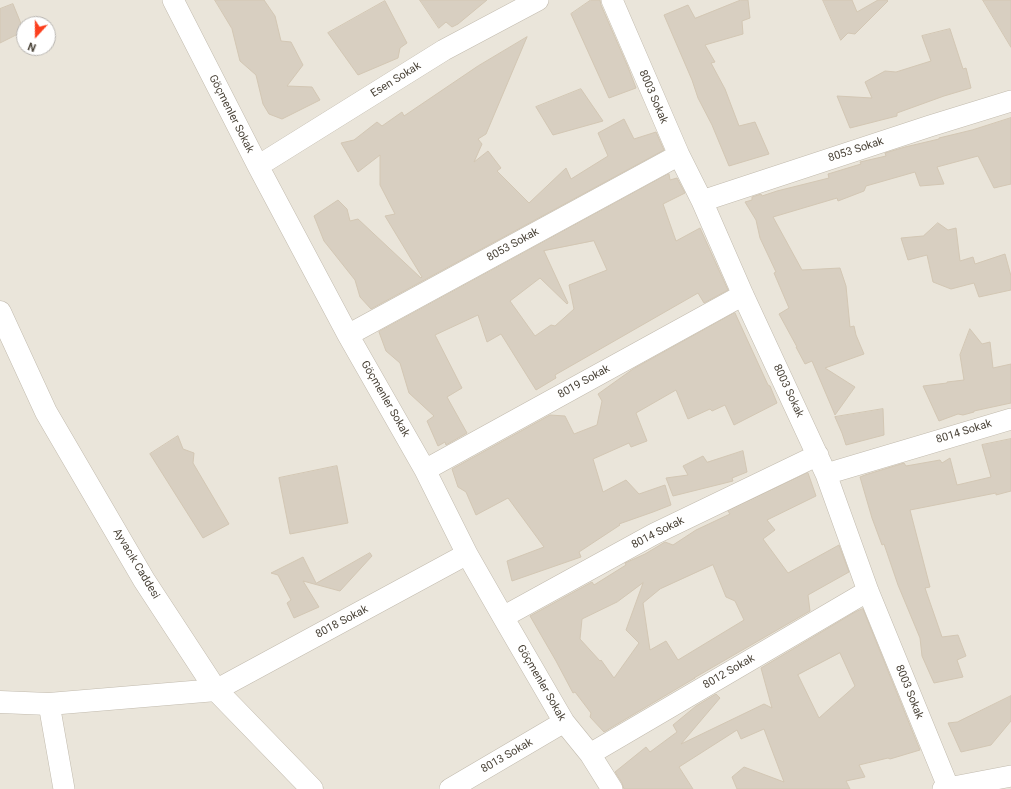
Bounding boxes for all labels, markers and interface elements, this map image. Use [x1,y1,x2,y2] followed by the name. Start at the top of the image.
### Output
[16,16,56,56] north arrow
[26,39,38,54] text: N
[369,59,423,101] street label: Esen Sokak
[636,68,670,126] street label: 8003 Sokak
[206,73,256,155] street label: Göçmenler Sokak
[827,135,885,165] street label: 8053 Sokak
[485,225,541,265] street label: 8053 Sokak
[358,358,412,440] street label: Göçmenler Sokak
[556,362,612,402] street label: 8019 Sokak
[770,362,806,420] street label: 8003 Sokak
[935,417,993,447] street label: 8014 Sokak
[629,514,687,552] street label: 8014 Sokak
[110,526,162,602] street label: Ayvacık Caddesi
[314,603,370,641] street label: 8018 Sokak
[514,642,568,724] street label: Göçmenler Sokak
[701,652,757,692] street label: 8012 Sokak
[892,663,926,721] street label: 8003 Sokak
[479,736,535,776] street label: 8013 Sokak

